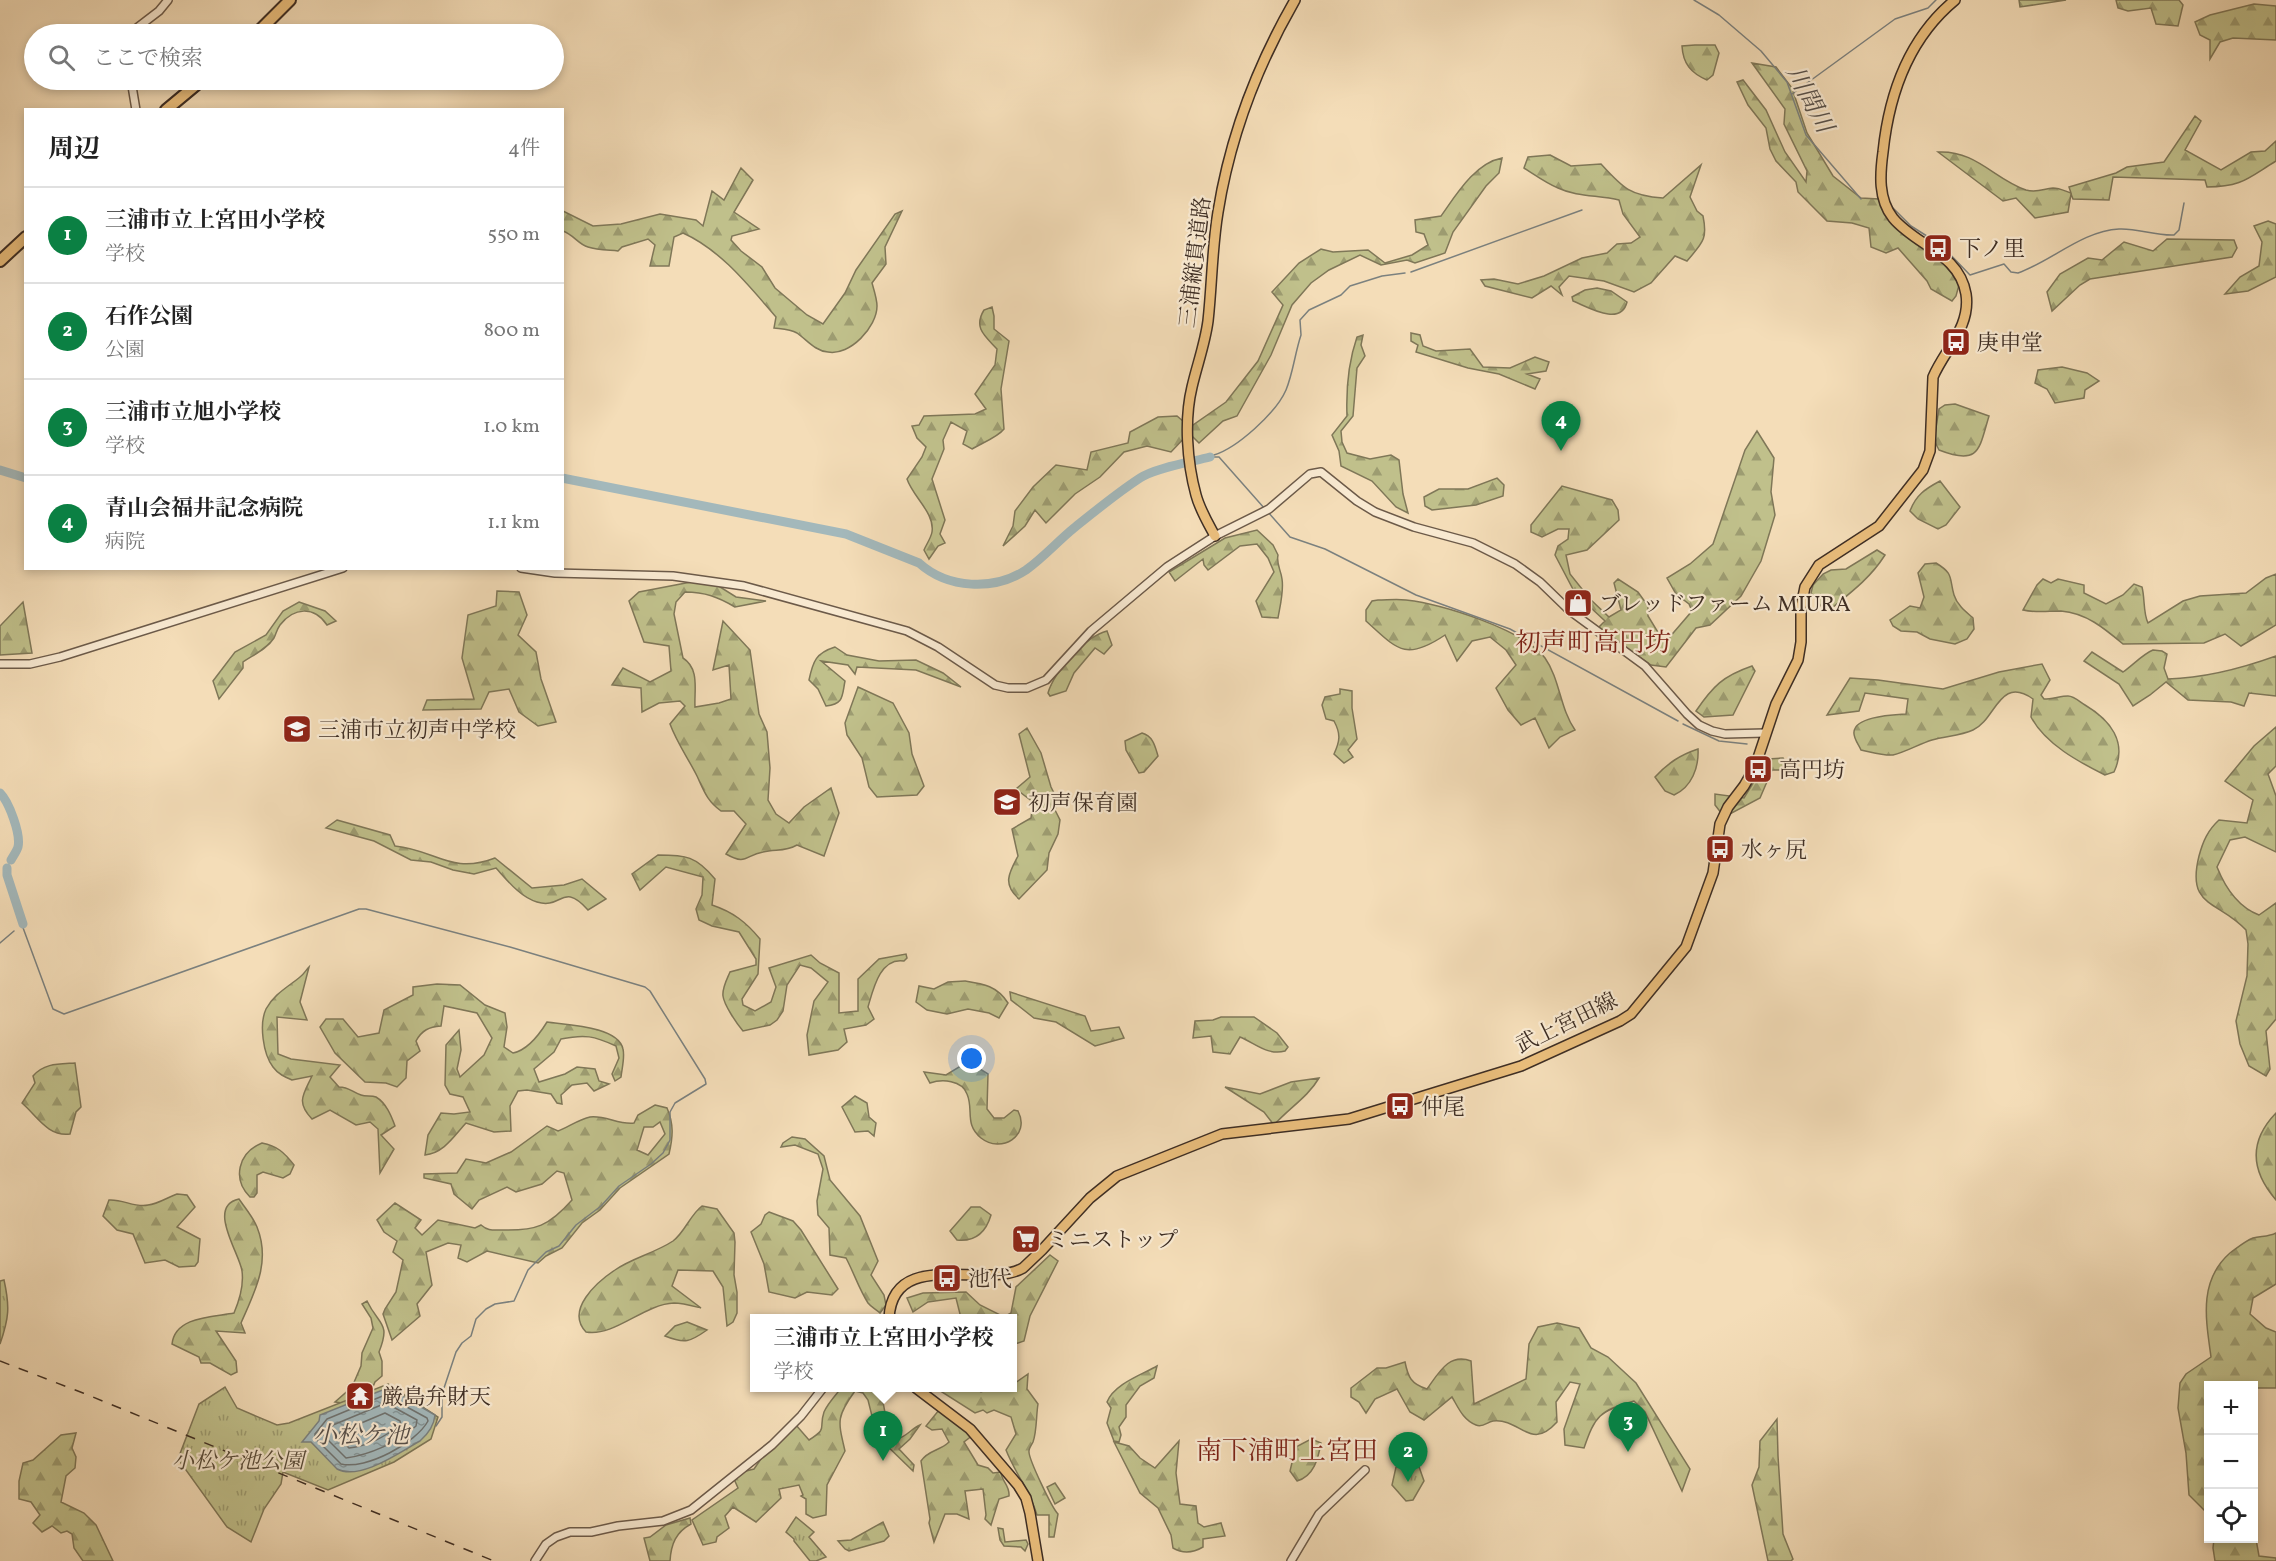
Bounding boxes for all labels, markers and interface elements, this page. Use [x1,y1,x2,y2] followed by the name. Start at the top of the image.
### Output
[24,24,564,90] search box
[45,41,78,74] icon: search
[93,44,203,75] text: ここで検索
[1776,60,1842,142] water label: 川間川
[48,132,100,168] text: 周辺
[508,135,540,163] text: 4件
[1173,195,1220,330] street label: 三浦縦貫道路
[105,206,325,237] text: 三浦市立上宮田小学校
[63,221,72,249] text: 1
[487,221,540,249] text: 550 m
[1922,232,1954,264] bus stop icon: 下ノ里
[1959,235,2025,266] place label: 下ノ里
[105,241,145,269] text: 学校
[105,302,193,333] text: 石作公園
[62,317,73,345] text: 2
[484,317,540,345] text: 800 m
[1940,326,1972,358] bus stop icon: 庚申堂
[1977,329,2043,360] place label: 庚申堂
[105,337,145,365] text: 公園
[105,398,281,429] text: 三浦市立旭小学校
[1542,402,1580,451] pin: 4
[62,413,73,441] text: 3
[483,413,540,441] text: 1.0 km
[105,433,145,461] text: 学校
[105,494,303,525] text: 青山会福井記念病院
[61,509,74,537] text: 4
[487,509,540,537] text: 1.1 km
[105,529,145,557] text: 病院
[1562,587,1594,619] shop icon: ブレッドファーム MIURA
[1599,590,1851,621] place label: ブレッドファーム MIURA
[1515,626,1671,662] district label: 初声町高円坊
[281,713,313,745] school or university icon: 三浦市立初声中学校
[318,716,516,747] place label: 三浦市立初声中学校
[1742,753,1774,785] bus stop icon: 高円坊
[1779,756,1845,787] place label: 高円坊
[991,786,1023,818] school or university icon: 初声保育園
[1028,789,1138,820] place label: 初声保育園
[1704,833,1736,865] bus stop icon: 水ヶ尻
[1741,836,1807,867] place label: 水ヶ尻
[1511,986,1623,1062] street label: 武上宮田線
[957,1044,986,1073] your location
[1384,1090,1416,1122] bus stop icon: 仲尾
[1421,1093,1465,1124] place label: 仲尾
[1010,1223,1042,1255] supermarket icon: ミニストップ
[1047,1226,1178,1257] place label: ミニストップ
[931,1262,963,1294] bus stop icon: 池代
[968,1265,1012,1296] place label: 池代
[750,1314,1017,1392] popup
[773,1324,994,1355] text: 三浦市立上宮田小学校
[773,1359,813,1387] text: 学校
[344,1380,376,1412] temple icon: 厳島弁財天
[2204,1381,2258,1543] map controls
[2204,1381,2258,1435] button: +
[381,1383,491,1414] place label: 厳島弁財天
[1608,1402,1648,1452] pin: 3
[864,1412,902,1461] pin: 1
[313,1420,412,1454] water label: 小松ケ池
[1388,1432,1428,1482] pin: 2
[1196,1434,1378,1470] district label: 南下浦町上宮田
[2204,1435,2258,1489] button: −
[172,1447,307,1478] park label: 小松ケ池公園
[2204,1489,2258,1543] button: locate

